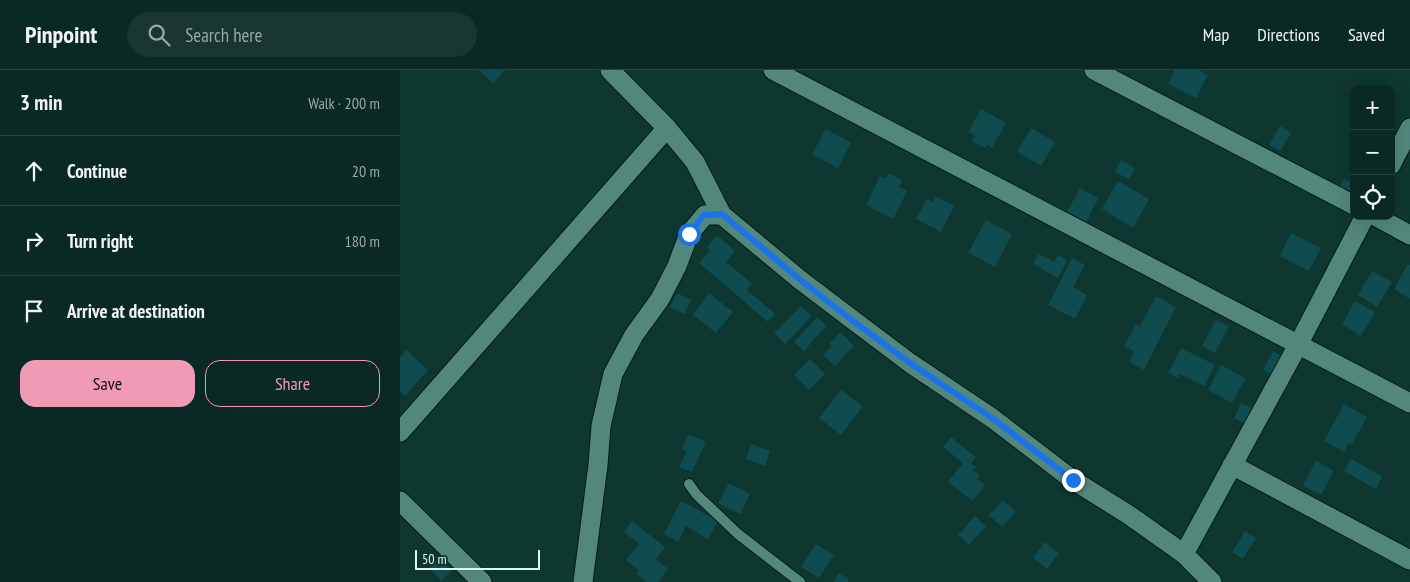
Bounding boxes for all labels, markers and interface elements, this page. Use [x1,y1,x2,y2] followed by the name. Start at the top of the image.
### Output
[127,12,477,57] search box
[25,19,97,50] text: Pinpoint
[145,21,173,49] icon: search
[185,23,262,47] text: Search here
[1203,23,1229,46] text: Map
[1257,23,1320,46] text: Directions
[1348,23,1385,46] text: Saved
[1350,85,1395,220] map controls
[1350,85,1395,130] button: +
[20,89,62,116] text: 3 min
[308,93,380,113] text: Walk · 200 m
[1350,130,1395,175] button: −
[20,157,48,185] icon: ahead
[67,159,127,183] text: Continue
[352,161,380,181] text: 20 m
[1350,175,1395,220] button: locate
[678,223,701,246] route start
[20,227,48,255] icon: right
[67,229,133,253] text: Turn right
[345,231,380,251] text: 180 m
[20,297,48,325] icon: arrive
[67,299,205,323] text: Arrive at destination
[20,360,195,407] button: Save
[205,360,380,407] button: Share
[1062,469,1085,492] route end
[415,547,540,570] scale bar
[422,550,447,568] text: 50 m

